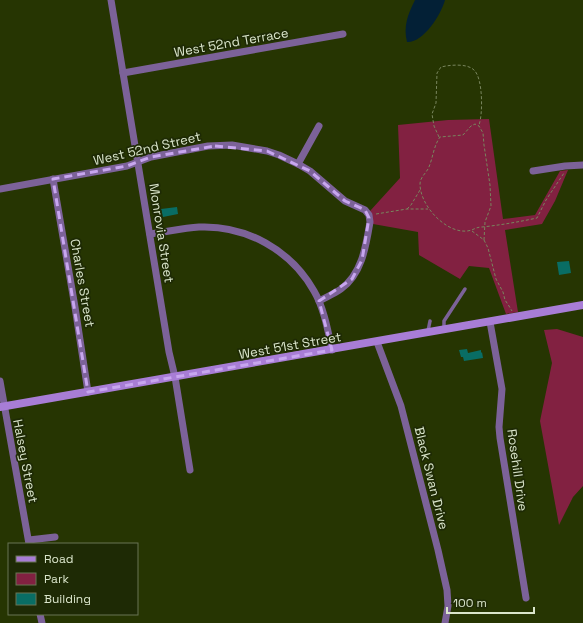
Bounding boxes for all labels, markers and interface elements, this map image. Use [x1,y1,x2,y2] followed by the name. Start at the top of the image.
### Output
[172,24,290,61] street label: West 52nd Terrace
[92,128,203,169] street label: West 52nd Street
[145,182,178,284] street label: Monrovia Street
[66,238,99,329] street label: Charles Street
[238,328,343,363] street label: West 51st Street
[9,418,42,504] street label: Halsey Street
[411,425,453,531] street label: Black Swan Drive
[503,428,532,512] street label: Rosehill Drive
[8,543,138,615] legend
[44,551,73,567] text: Road
[44,571,69,587] text: Park
[447,589,534,615] scale bar
[44,591,91,607] text: Building
[453,595,487,611] text: 100 m

